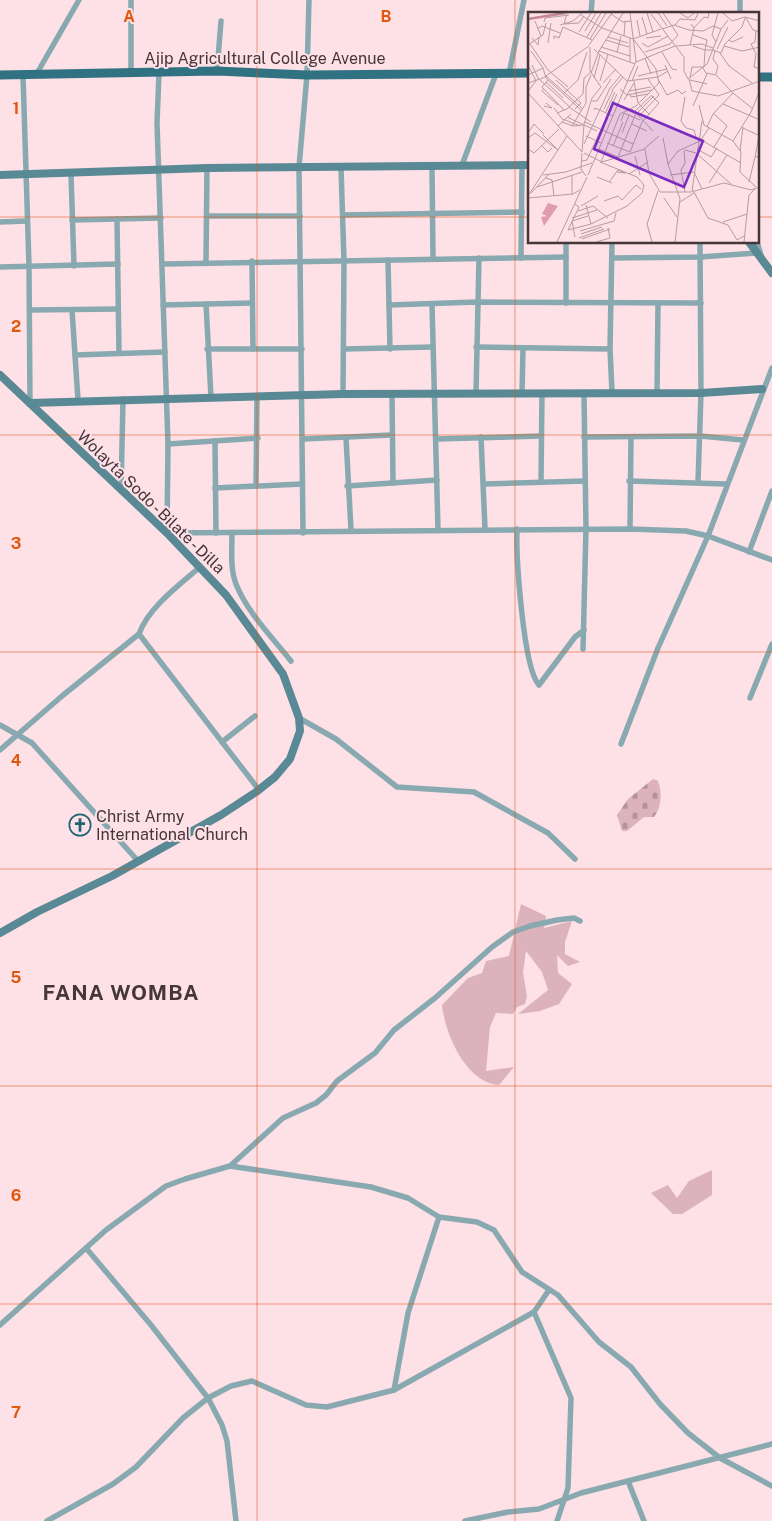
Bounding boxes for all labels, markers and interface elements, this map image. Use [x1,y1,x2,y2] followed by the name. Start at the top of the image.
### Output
[123,7,135,26] text: A
[381,7,392,26] text: B
[528,12,760,244] inset map
[144,49,386,68] street label: Ajip Agricultural College Avenue
[13,99,19,118] text: 1
[11,317,21,336] text: 2
[73,426,229,578] street label: Wolayta Sodo - Bilate - Dilla
[11,534,21,553] text: 3
[11,751,22,770] text: 4
[96,807,248,844] place label: Christ Army International Church
[68,813,92,837] church icon: Christ Army International Church
[11,968,22,987] text: 5
[42,980,200,1005] district label: FANA WOMBA
[11,1186,21,1205] text: 6
[11,1403,21,1422] text: 7

